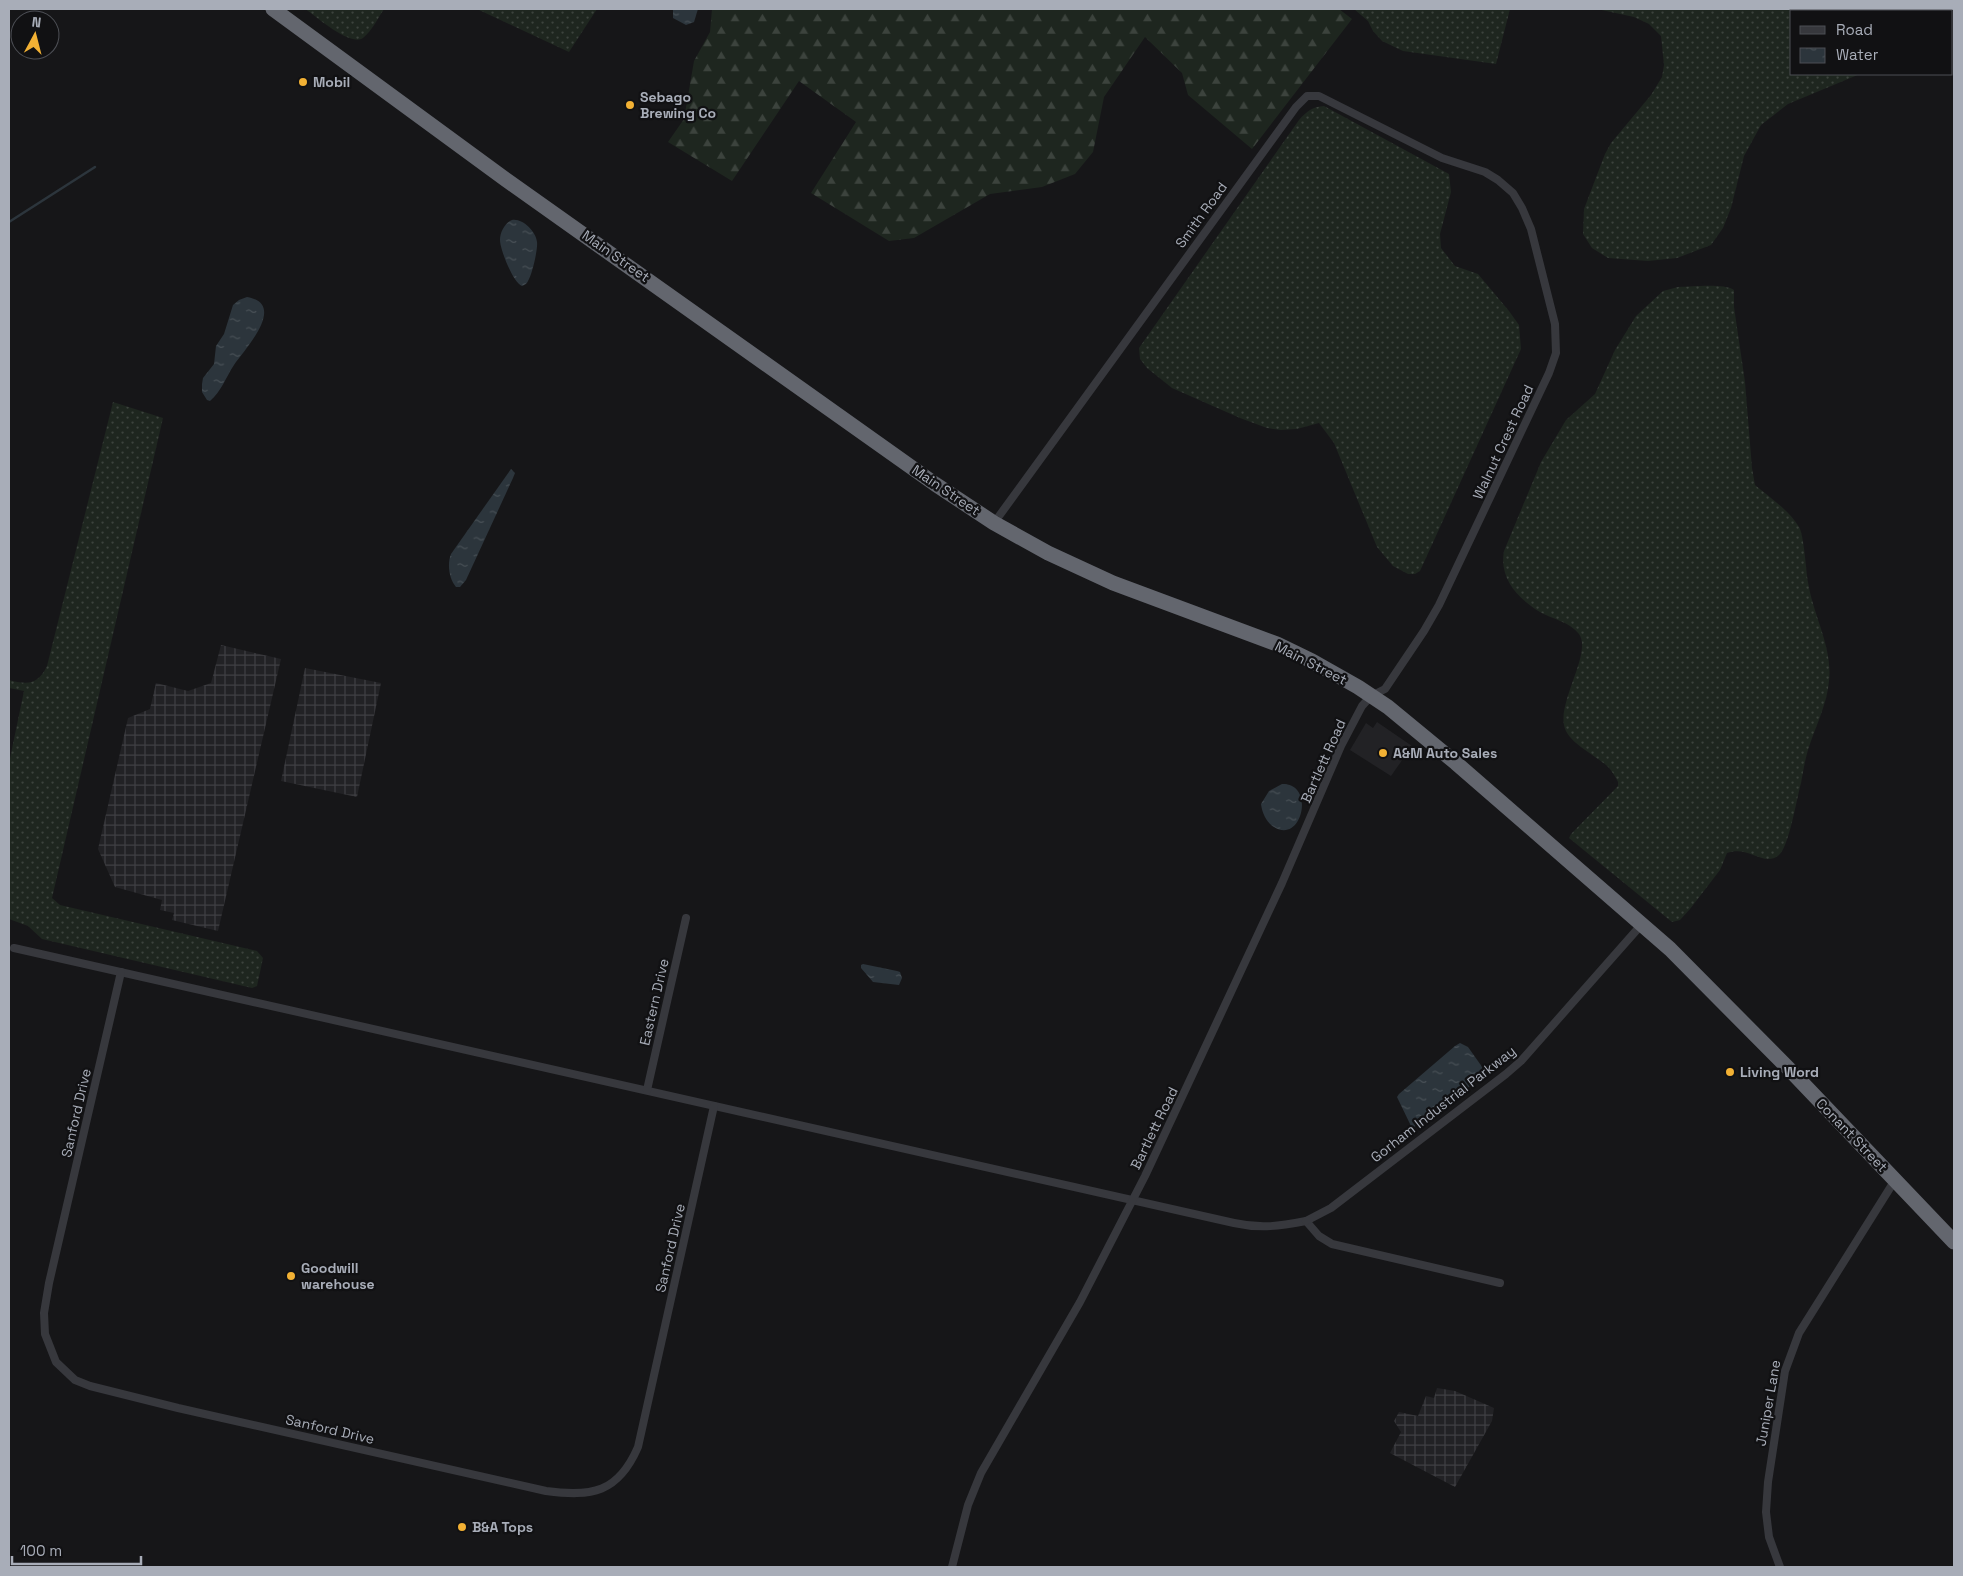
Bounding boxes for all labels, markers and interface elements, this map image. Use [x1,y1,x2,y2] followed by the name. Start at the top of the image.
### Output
[10,10,60,60] north arrow
[1790,10,1953,75] legend
[31,13,42,32] text: N
[1836,20,1873,39] text: Road
[1836,45,1879,64] text: Water
[313,73,350,91] place label: Mobil
[297,76,309,88] marker: Mobil
[640,88,716,122] place label: Sebago Brewing Co
[624,99,636,111] marker: Sebago Brewing Co
[1171,179,1231,251] street label: Smith Road
[579,226,653,286] street label: Main Street
[1469,382,1537,502] street label: Walnut Crest Road
[908,461,984,519] street label: Main Street
[1272,637,1350,689] street label: Main Street
[1297,716,1349,806] street label: Bartlett Road
[1393,744,1497,762] place label: A&M Auto Sales
[1377,747,1389,759] marker: A&M Auto Sales
[635,957,673,1047] street label: Eastern Drive
[1367,1042,1519,1166] street label: Gorham Industrial Parkway
[1740,1063,1819,1081] place label: Living Word
[1724,1066,1736,1078] marker: Living Word
[57,1067,95,1159] street label: Sanford Drive
[1126,1084,1182,1172] street label: Bartlett Road
[1812,1094,1892,1176] street label: Conant Street
[651,1202,689,1294] street label: Sanford Drive
[301,1259,375,1293] place label: Goodwill warehouse
[285,1270,297,1282] marker: Goodwill warehouse
[1752,1358,1784,1448] street label: Juniper Lane
[284,1410,376,1448] street label: Sanford Drive
[472,1518,533,1536] place label: B&A Tops
[456,1521,468,1533] marker: B&A Tops
[12,1534,141,1566] scale bar
[20,1541,62,1560] text: 100 m

